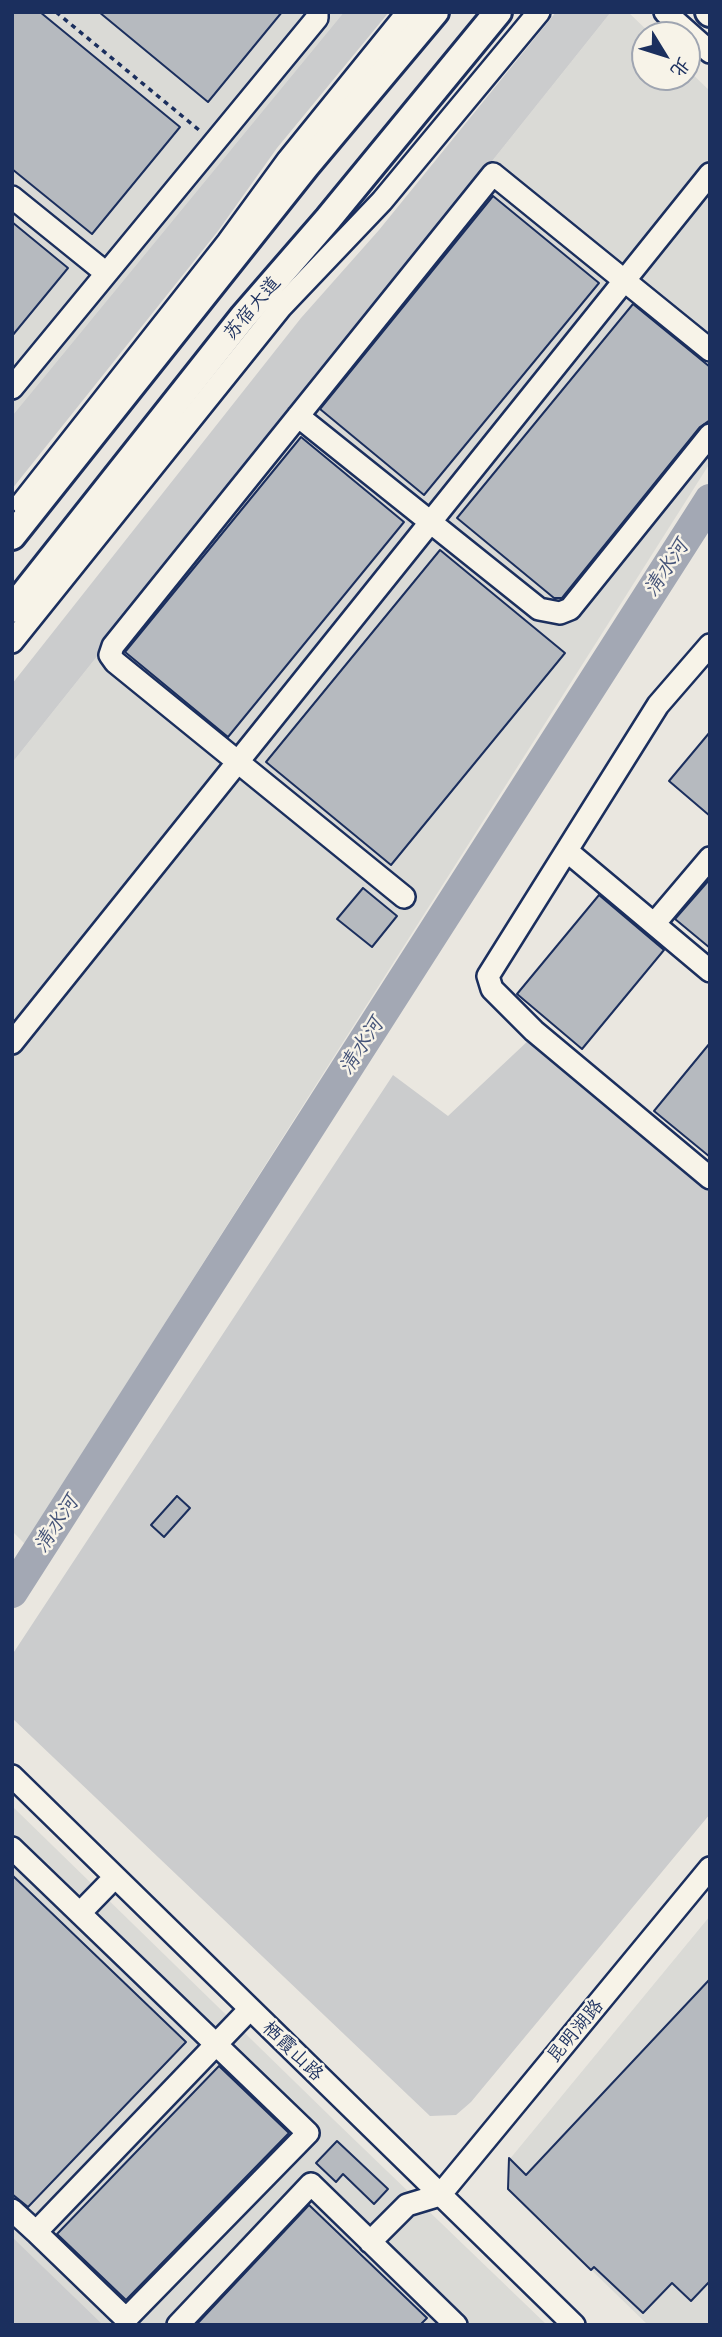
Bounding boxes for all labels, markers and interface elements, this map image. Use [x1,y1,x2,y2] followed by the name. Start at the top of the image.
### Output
[631,21,701,91] north arrow
[666,53,697,83] text: 北
[219,272,285,344] street label: 苏宿大道
[638,535,694,601] water label: 清水河
[333,1013,389,1079] water label: 清水河
[28,1491,84,1557] water label: 清水河
[542,1995,608,2067] street label: 昆明湖路
[258,2016,328,2086] street label: 栖霞山路

